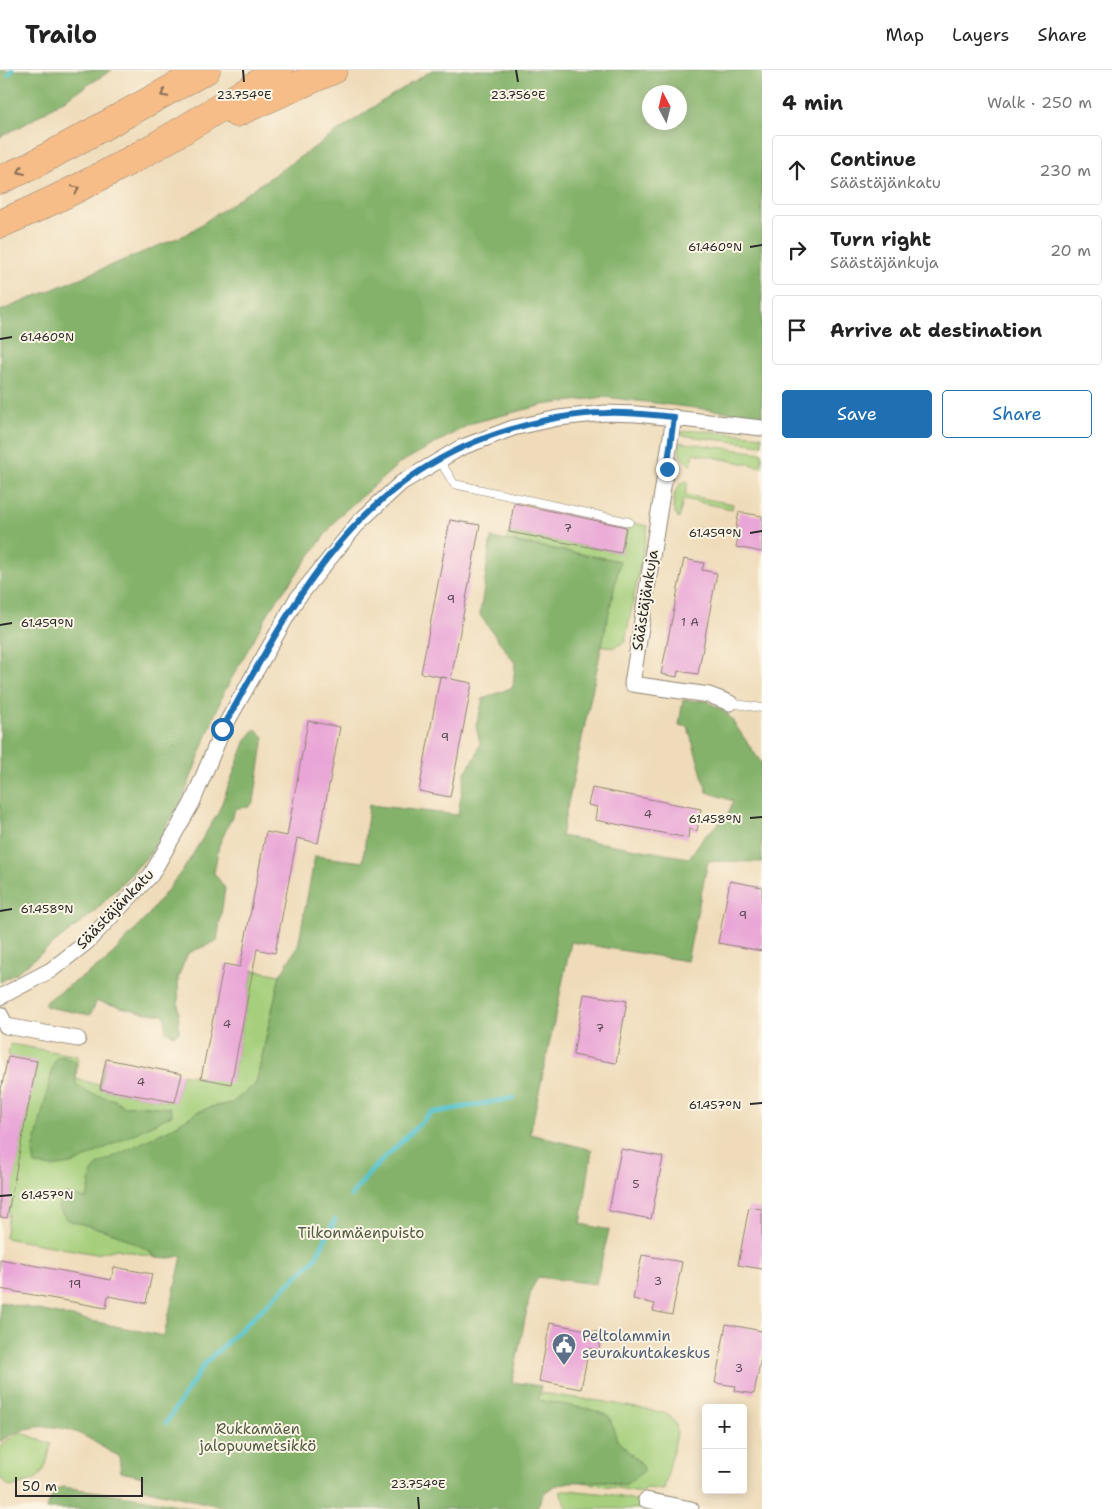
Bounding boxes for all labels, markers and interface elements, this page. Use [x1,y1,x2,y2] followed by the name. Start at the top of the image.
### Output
[25,19,97,51] text: Trailo
[886,23,924,47] text: Map
[952,23,1009,47] text: Layers
[1037,23,1087,47] text: Share
[642,85,687,130] north arrow
[217,87,271,103] text: 23.754°E
[490,87,546,103] text: 23.756°E
[160,88,169,98] one-way arrow
[782,89,843,117] text: 4 min
[987,92,1092,113] text: Walk · 250 m
[830,147,916,172] text: Continue
[783,156,811,184] icon: ahead
[1039,160,1091,181] text: 230 m
[17,164,26,175] one-way arrow
[830,172,941,193] text: Säästäjänkatu
[71,185,80,195] one-way arrow
[830,227,931,252] text: Turn right
[783,236,811,264] icon: right
[688,239,742,255] text: 61.460°N
[1050,240,1091,261] text: 20 m
[830,252,939,273] text: Säästäjänkuja
[783,316,811,344] icon: arrive
[830,318,1042,343] text: Arrive at destination
[20,329,74,345] text: 61.460°N
[782,390,932,438] button: Save
[942,390,1092,438] button: Share
[656,458,679,481] route end
[564,520,572,536] house number: 7
[689,525,741,541] text: 61.459°N
[627,547,663,652] street label: Säästäjänkuja
[447,591,455,607] house number: 9
[681,614,699,630] house number: 1 A
[21,615,73,631] text: 61.459°N
[211,718,234,741] route start
[441,729,449,745] house number: 9
[644,806,652,822] house number: 4
[689,811,741,827] text: 61.458°N
[72,865,158,953] street label: Säästäjänkatu
[21,901,73,917] text: 61.458°N
[739,907,747,923] house number: 9
[223,1016,231,1032] house number: 4
[596,1020,604,1036] house number: 7
[137,1074,145,1090] house number: 4
[689,1097,741,1113] text: 61.457°N
[632,1176,640,1192] house number: 5
[21,1187,73,1203] text: 61.457°N
[298,1223,424,1243] park label: Tilkonmäenpuisto
[654,1273,662,1289] house number: 3
[69,1276,81,1292] house number: 19
[582,1326,711,1363] place label: Peltolammin seurakuntakeskus
[551,1332,577,1366] public building icon: Peltolammin seurakuntakeskus
[735,1360,743,1376] house number: 3
[702,1404,747,1494] map controls
[702,1404,747,1449] button: +
[199,1419,316,1456] park label: Rukkamäen jalopuumetsikkö
[702,1449,747,1494] button: −
[15,1474,142,1497] scale bar
[391,1476,445,1492] text: 23.754°E
[22,1477,57,1495] text: 50 m

